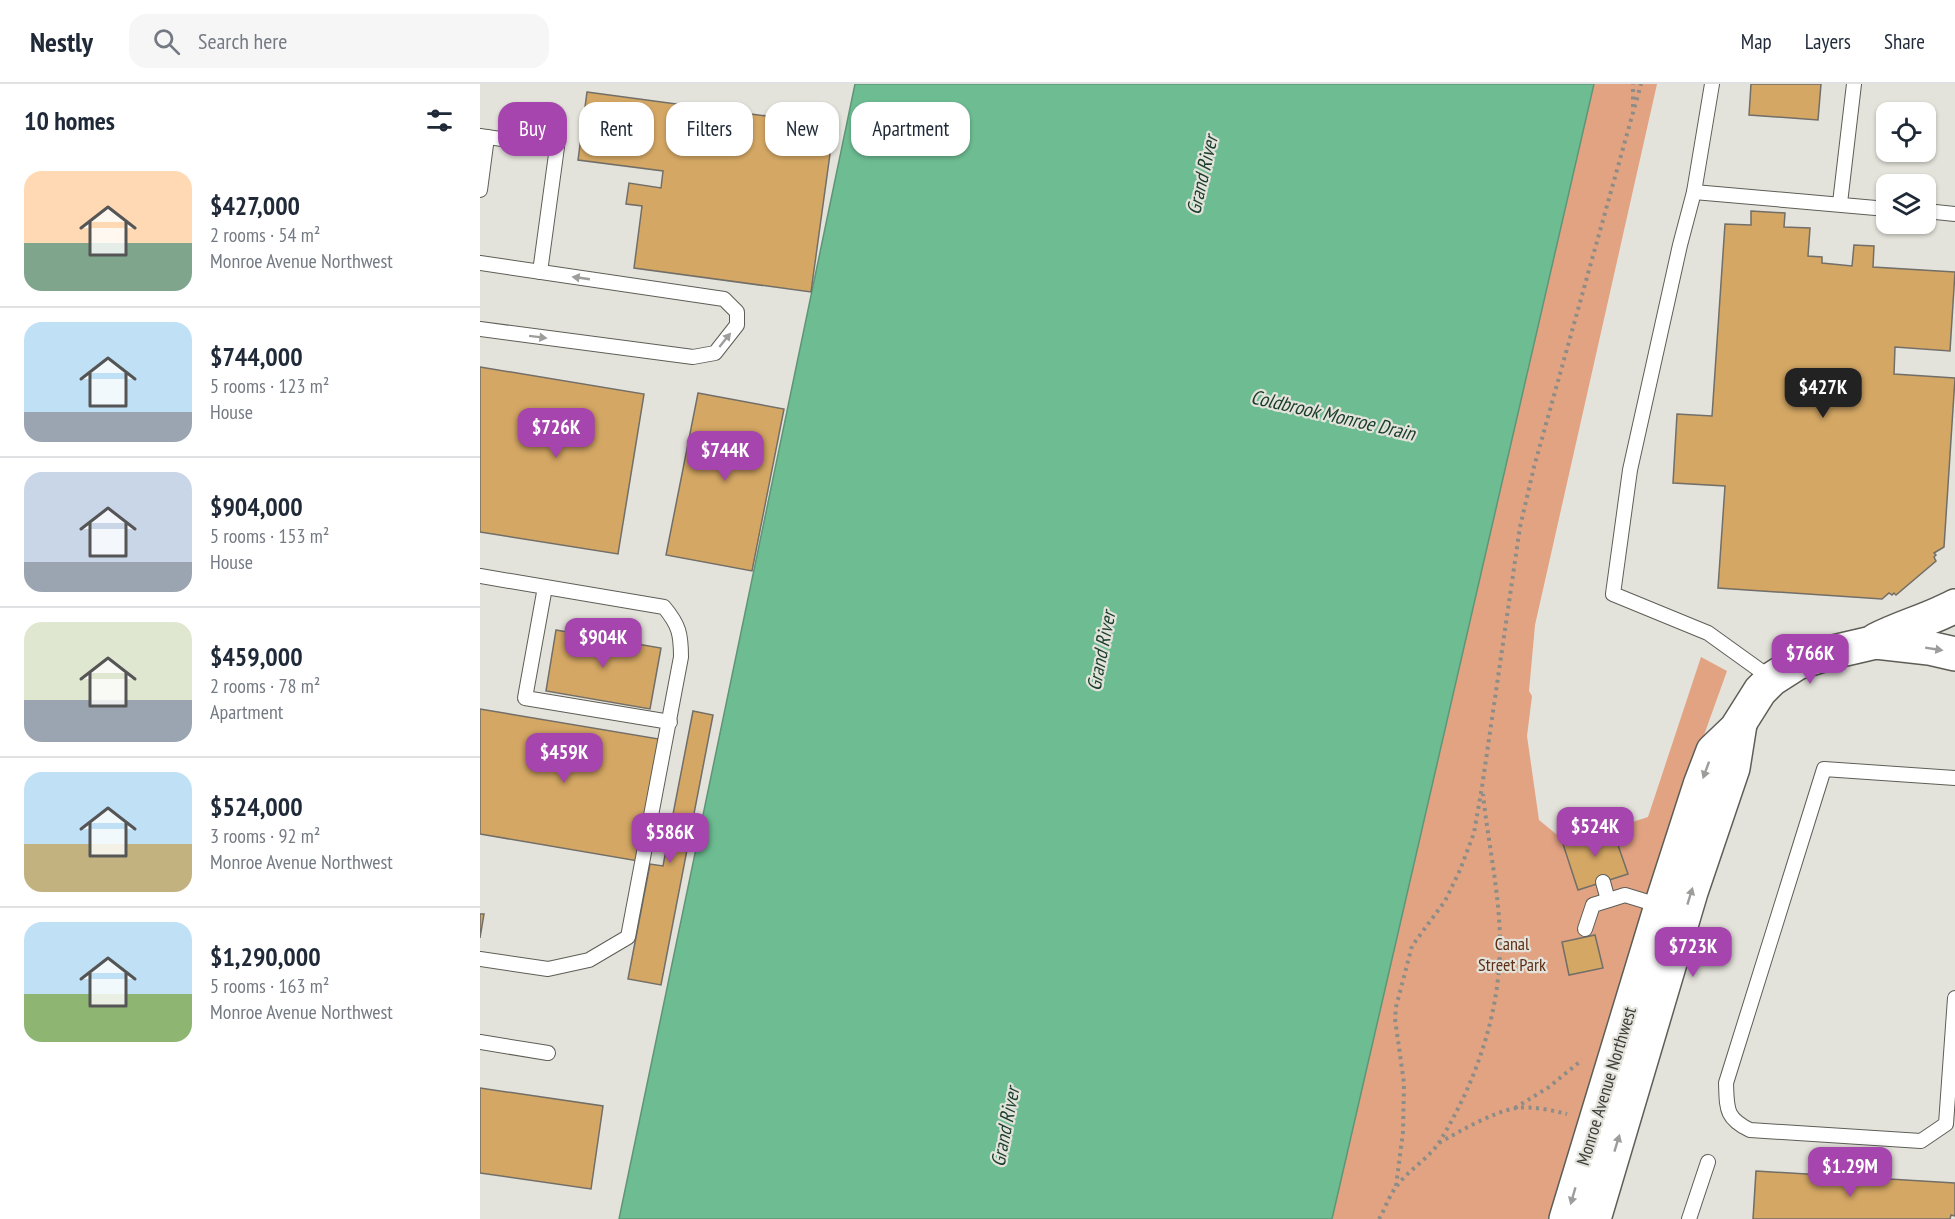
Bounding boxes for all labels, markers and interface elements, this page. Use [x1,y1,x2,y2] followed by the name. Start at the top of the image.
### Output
[129,14,549,68] search box
[30,23,93,60] text: Nestly
[150,25,183,58] icon: search
[198,27,287,55] text: Search here
[1741,28,1772,55] text: Map
[1805,28,1851,55] text: Layers
[1884,28,1925,55] text: Share
[498,102,567,156] chip: Buy
[579,102,654,156] chip: Rent
[666,102,753,156] chip: Filters
[765,102,839,156] chip: New
[851,102,970,156] chip: Apartment
[1876,102,1936,234] map controls
[1876,102,1936,162] button: locate
[24,104,115,137] text: 10 homes
[423,104,456,137] icon: filters
[1180,130,1224,217] water label: Grand River
[1876,174,1936,234] button: layers
[210,189,300,222] text: $427,000
[72,195,144,267] icon: home
[210,222,320,248] text: 2 rooms · 54 m²
[210,248,393,274] text: Monroe Avenue Northwest
[572,273,591,282] one-way arrow
[529,332,548,341] one-way arrow
[719,332,732,348] one-way arrow
[210,340,303,373] text: $744,000
[72,346,144,418] icon: home
[1781,368,1865,419] pin: $427K
[210,373,329,399] text: 5 rooms · 123 m²
[1799,374,1847,400] text: $427K
[1249,384,1419,447] water label: Coldbrook Monroe Drain
[210,399,253,425] text: House
[514,408,598,459] pin: $726K
[532,414,580,440] text: $726K
[683,431,767,482] pin: $744K
[701,437,749,463] text: $744K
[210,490,303,523] text: $904,000
[72,496,144,568] icon: home
[210,523,329,549] text: 5 rooms · 153 m²
[210,549,253,575] text: House
[1081,607,1122,693] water label: Grand River
[561,618,645,669] pin: $904K
[579,624,627,650] text: $904K
[1768,634,1852,685] pin: $766K
[210,640,303,673] text: $459,000
[1786,640,1834,666] text: $766K
[1925,645,1944,654] one-way arrow
[72,646,144,718] icon: home
[210,673,320,699] text: 2 rooms · 78 m²
[210,699,283,725] text: Apartment
[522,733,606,784] pin: $459K
[540,739,588,765] text: $459K
[1700,761,1710,779] one-way arrow
[210,790,303,823] text: $524,000
[72,796,144,868] icon: home
[1553,807,1637,858] pin: $524K
[628,813,712,864] pin: $586K
[1571,813,1619,839] text: $524K
[646,819,694,845] text: $586K
[210,823,320,849] text: 3 rooms · 92 m²
[210,849,393,875] text: Monroe Avenue Northwest
[1686,887,1696,905] one-way arrow
[1651,927,1735,978] pin: $723K
[1478,932,1546,976] park label: Canal Street Park
[1669,933,1717,959] text: $723K
[210,940,321,973] text: $1,290,000
[72,946,144,1018] icon: home
[210,973,329,999] text: 5 rooms · 163 m²
[210,999,393,1025] text: Monroe Avenue Northwest
[1571,1004,1641,1168] street label: Monroe Avenue Northwest
[985,1083,1026,1169] water label: Grand River
[1613,1134,1622,1152] one-way arrow
[1801,1147,1899,1198] pin: $1.29M
[1822,1153,1878,1179] text: $1.29M
[1568,1187,1577,1205] one-way arrow

